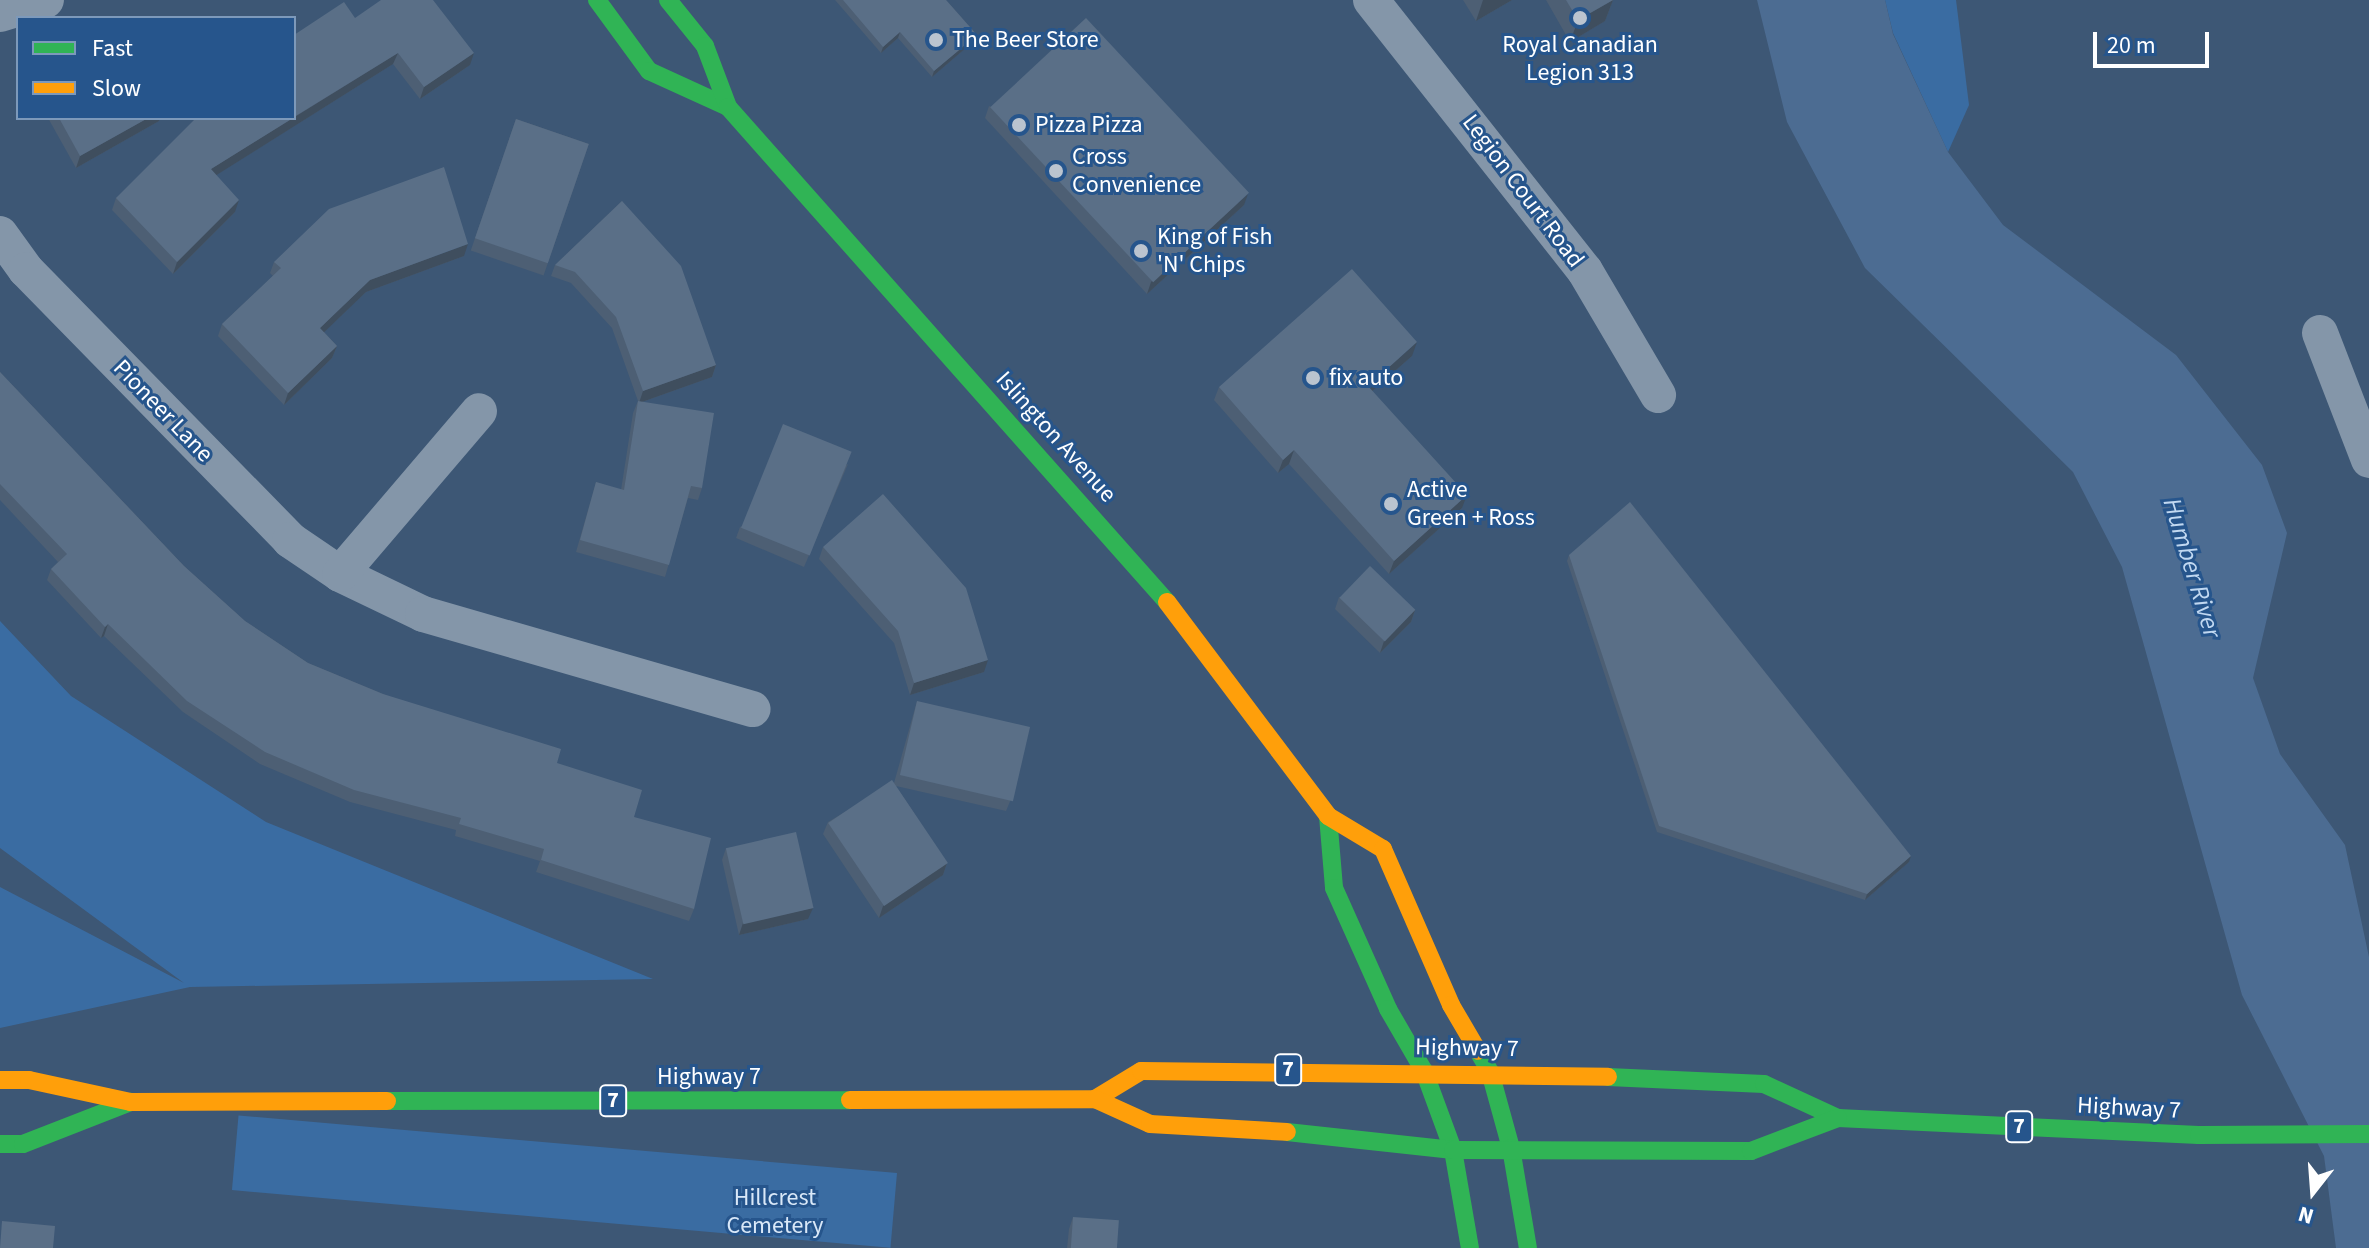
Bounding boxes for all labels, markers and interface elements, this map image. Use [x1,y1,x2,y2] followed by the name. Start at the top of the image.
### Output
[1571,9,1589,27] marker: Royal Canadian Legion 313
[16,16,296,120] legend
[2097,16,2213,66] scale bar
[952,26,1099,54] place label: The Beer Store
[2107,28,2156,63] text: 20 m
[92,31,133,66] text: Fast
[927,31,945,49] marker: The Beer Store
[1502,31,1658,87] place label: Royal Canadian Legion 313
[92,71,141,106] text: Slow
[1456,109,1590,273] street label: Legion Court Road
[1035,111,1143,139] place label: Pizza Pizza
[1010,116,1028,134] marker: Pizza Pizza
[1072,143,1201,199] place label: Cross Convenience
[1047,162,1065,180] marker: Cross Convenience
[1157,223,1272,279] place label: King of Fish 'N' Chips
[1132,242,1150,260] marker: King of Fish 'N' Chips
[107,354,219,468] street label: Pioneer Lane
[1329,364,1403,392] place label: fix auto
[990,366,1122,508] street label: Islington Avenue
[1304,369,1322,387] marker: fix auto
[1407,476,1535,532] place label: Active Green + Ross
[2156,494,2228,642] water label: Humber River
[1382,495,1400,513] marker: Active Green + Ross
[1415,1033,1519,1063] street label: Highway 7
[1274,1052,1302,1088] road number: 7
[657,1063,761,1091] street label: Highway 7
[599,1083,627,1119] road number: 7
[2076,1091,2182,1125] street label: Highway 7
[2005,1109,2033,1145] road number: 7
[2273,1152,2353,1232] north arrow
[727,1184,823,1240] park label: Hillcrest Cemetery
[2294,1198,2318,1232] text: N

